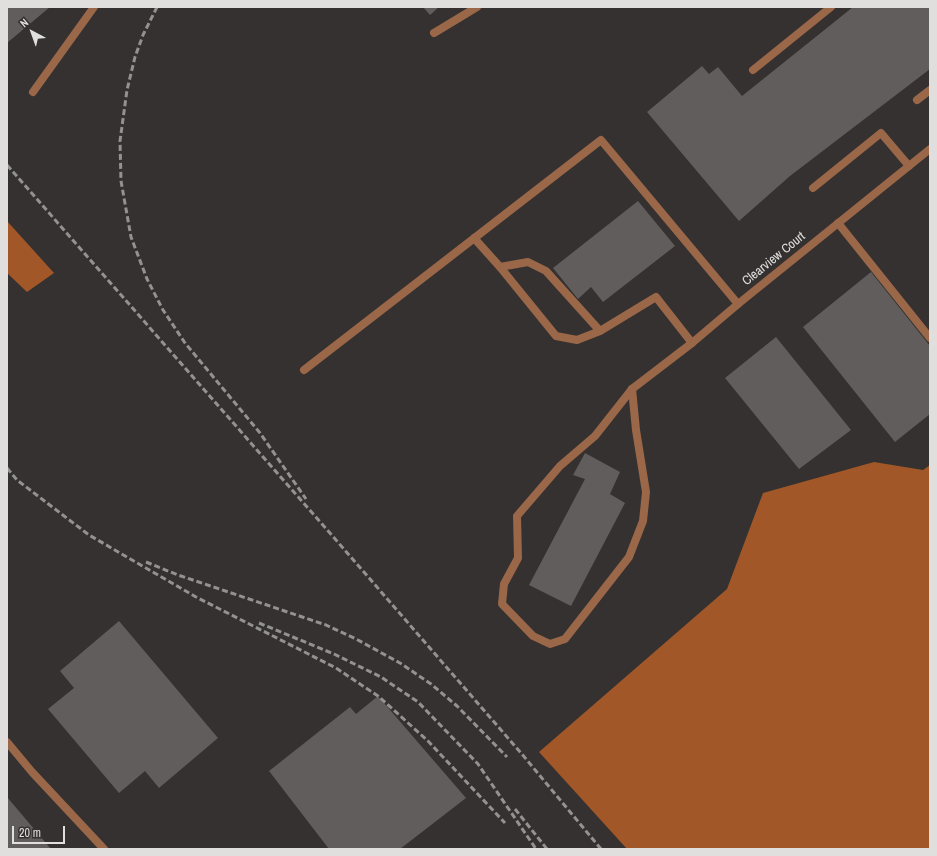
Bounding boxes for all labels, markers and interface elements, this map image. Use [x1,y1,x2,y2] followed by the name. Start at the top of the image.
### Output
[12,12,52,52] north arrow
[17,16,31,30] text: N
[739,229,809,289] street label: Clearview Court
[14,818,67,844] scale bar
[19,825,41,841] text: 20 m

